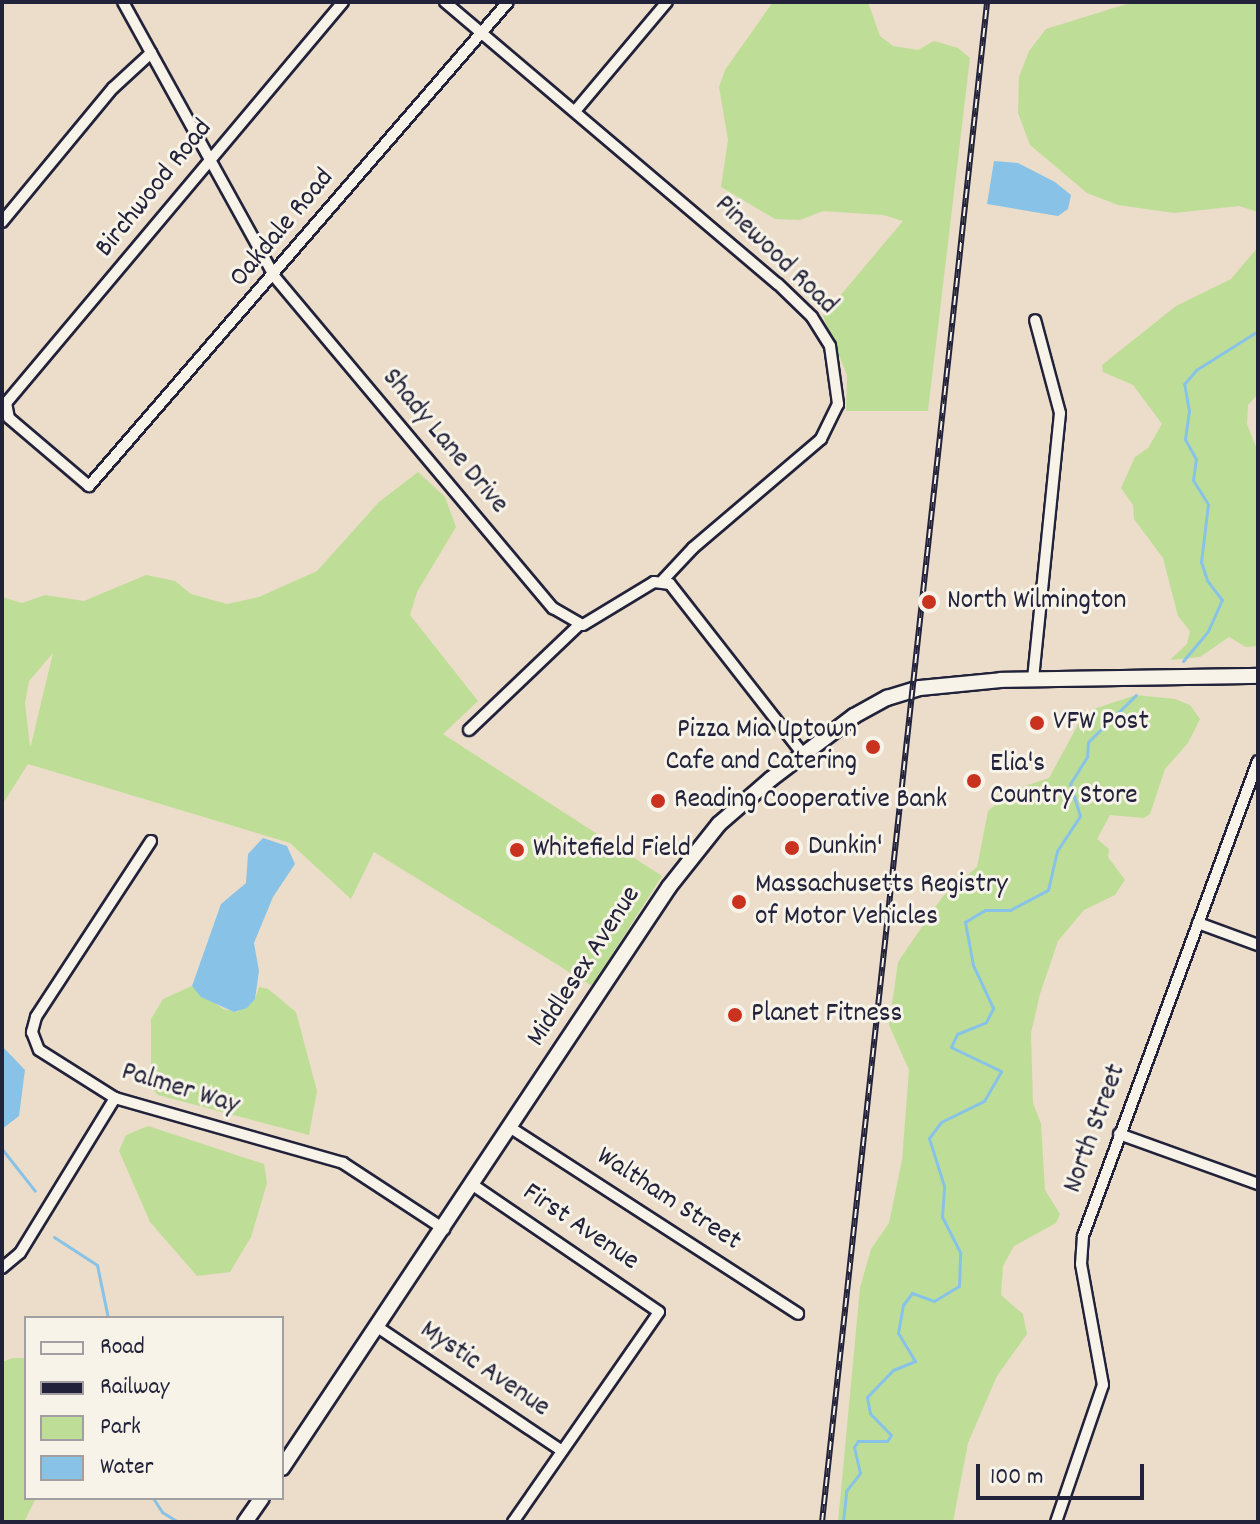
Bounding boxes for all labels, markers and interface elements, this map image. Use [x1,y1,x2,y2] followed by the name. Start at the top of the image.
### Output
[89,113,221,265] street label: Birchwood Road
[224,163,342,295] street label: Oakdale Road
[707,189,843,323] street label: Pinewood Road
[373,362,515,522] street label: Shady Lane Drive
[947,585,1126,619] place label: North Wilmington
[918,591,940,613] marker: North Wilmington
[1053,706,1149,740] place label: VFW Post
[666,714,857,780] place label: Pizza Mia Uptown Cafe and Catering
[1028,714,1046,732] marker: VFW Post
[864,738,882,756] marker: Pizza Mia Uptown Cafe and Catering
[990,748,1138,814] place label: Elia's Country Store
[965,772,983,790] marker: Elia's Country Store
[674,784,947,818] place label: Reading Cooperative Bank
[649,792,667,810] marker: Reading Cooperative Bank
[808,831,883,865] place label: Dunkin'
[533,833,691,867] place label: Whitefield Field
[783,839,801,857] marker: Dunkin'
[508,841,526,859] marker: Whitefield Field
[755,869,1008,935] place label: Massachusetts Registry of Motor Vehicles
[521,881,649,1053] street label: Middlesex Avenue
[730,893,748,911] marker: Massachusetts Registry of Motor Vehicles
[751,998,902,1032] place label: Planet Fitness
[726,1006,744,1024] marker: Planet Fitness
[117,1056,243,1124] street label: Palmer Way
[1057,1060,1135,1198] street label: North Street
[589,1141,747,1259] street label: Waltham Street
[515,1177,645,1279] street label: First Avenue
[413,1314,555,1426] street label: Mystic Avenue
[24,1316,284,1500] legend
[100,1331,145,1365] text: Road
[100,1371,169,1405] text: Railway
[100,1411,141,1445] text: Park
[980,1448,1148,1498] scale bar
[100,1451,153,1485] text: Water
[990,1461,1043,1495] text: 100 m

